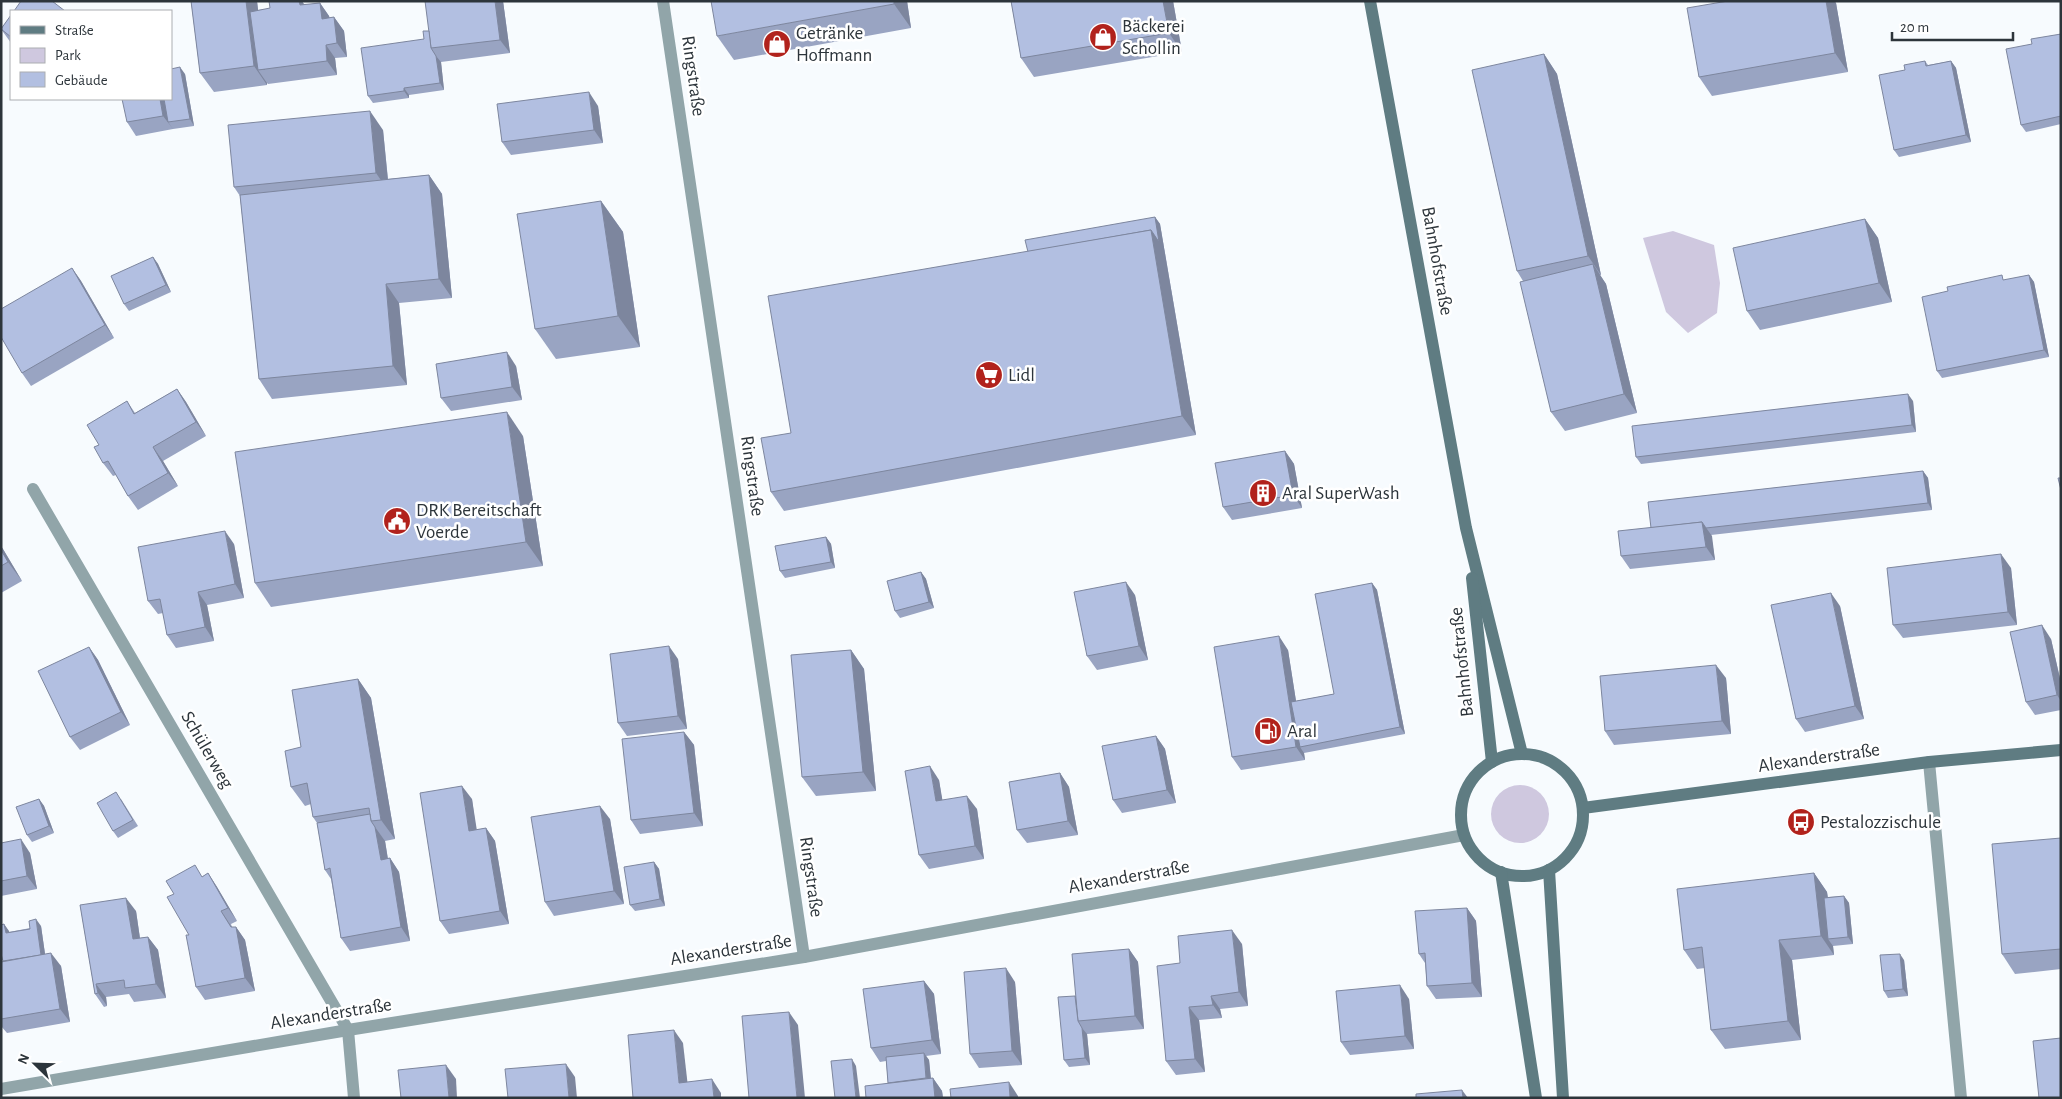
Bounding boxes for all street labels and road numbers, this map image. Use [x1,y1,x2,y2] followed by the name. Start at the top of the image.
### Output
[678,34,708,118] street label: Ringstraße
[1418,205,1456,317] street label: Bahnhofstraße
[737,434,767,518] street label: Ringstraße
[1447,606,1477,718] street label: Bahnhofstraße
[177,708,237,792] street label: Schülerweg
[1757,740,1881,776] street label: Alexanderstraße
[796,835,826,919] street label: Ringstraße
[1067,857,1191,897] street label: Alexanderstraße
[669,931,793,969] street label: Alexanderstraße
[269,995,393,1033] street label: Alexanderstraße

